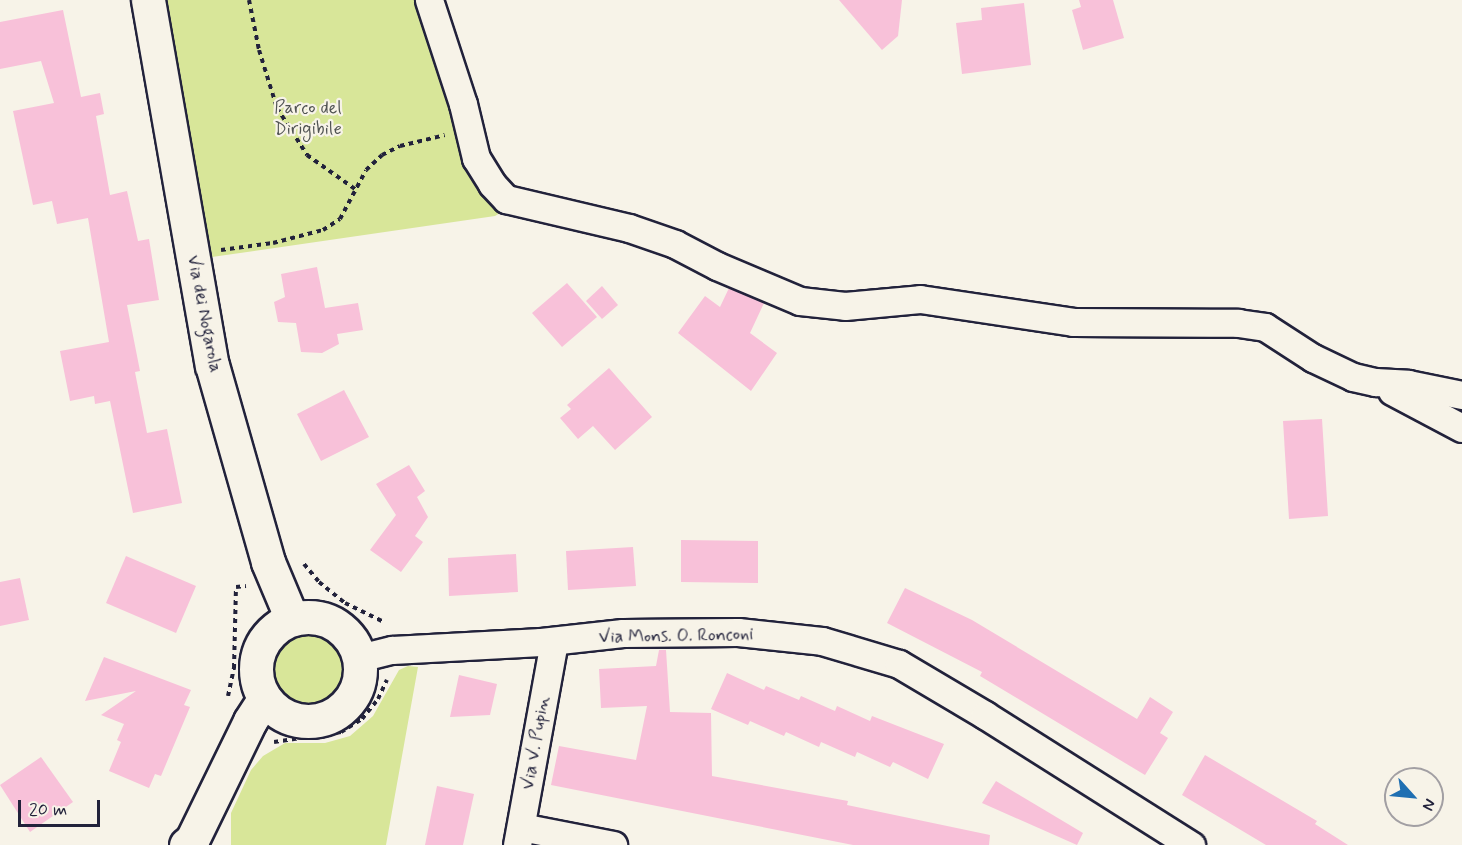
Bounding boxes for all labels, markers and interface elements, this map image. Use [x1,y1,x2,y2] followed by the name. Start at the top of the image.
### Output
[274,98,342,140] park label: Parco del Dirigibile
[182,253,226,375] street label: Via dei Nogarola
[598,624,754,648] street label: Via Mons. O. Ronconi
[517,694,555,792] street label: Via V. Pupin
[1384,767,1444,827] north arrow
[21,788,104,826] scale bar
[1417,795,1440,814] text: N
[29,798,67,822] text: 20 m

